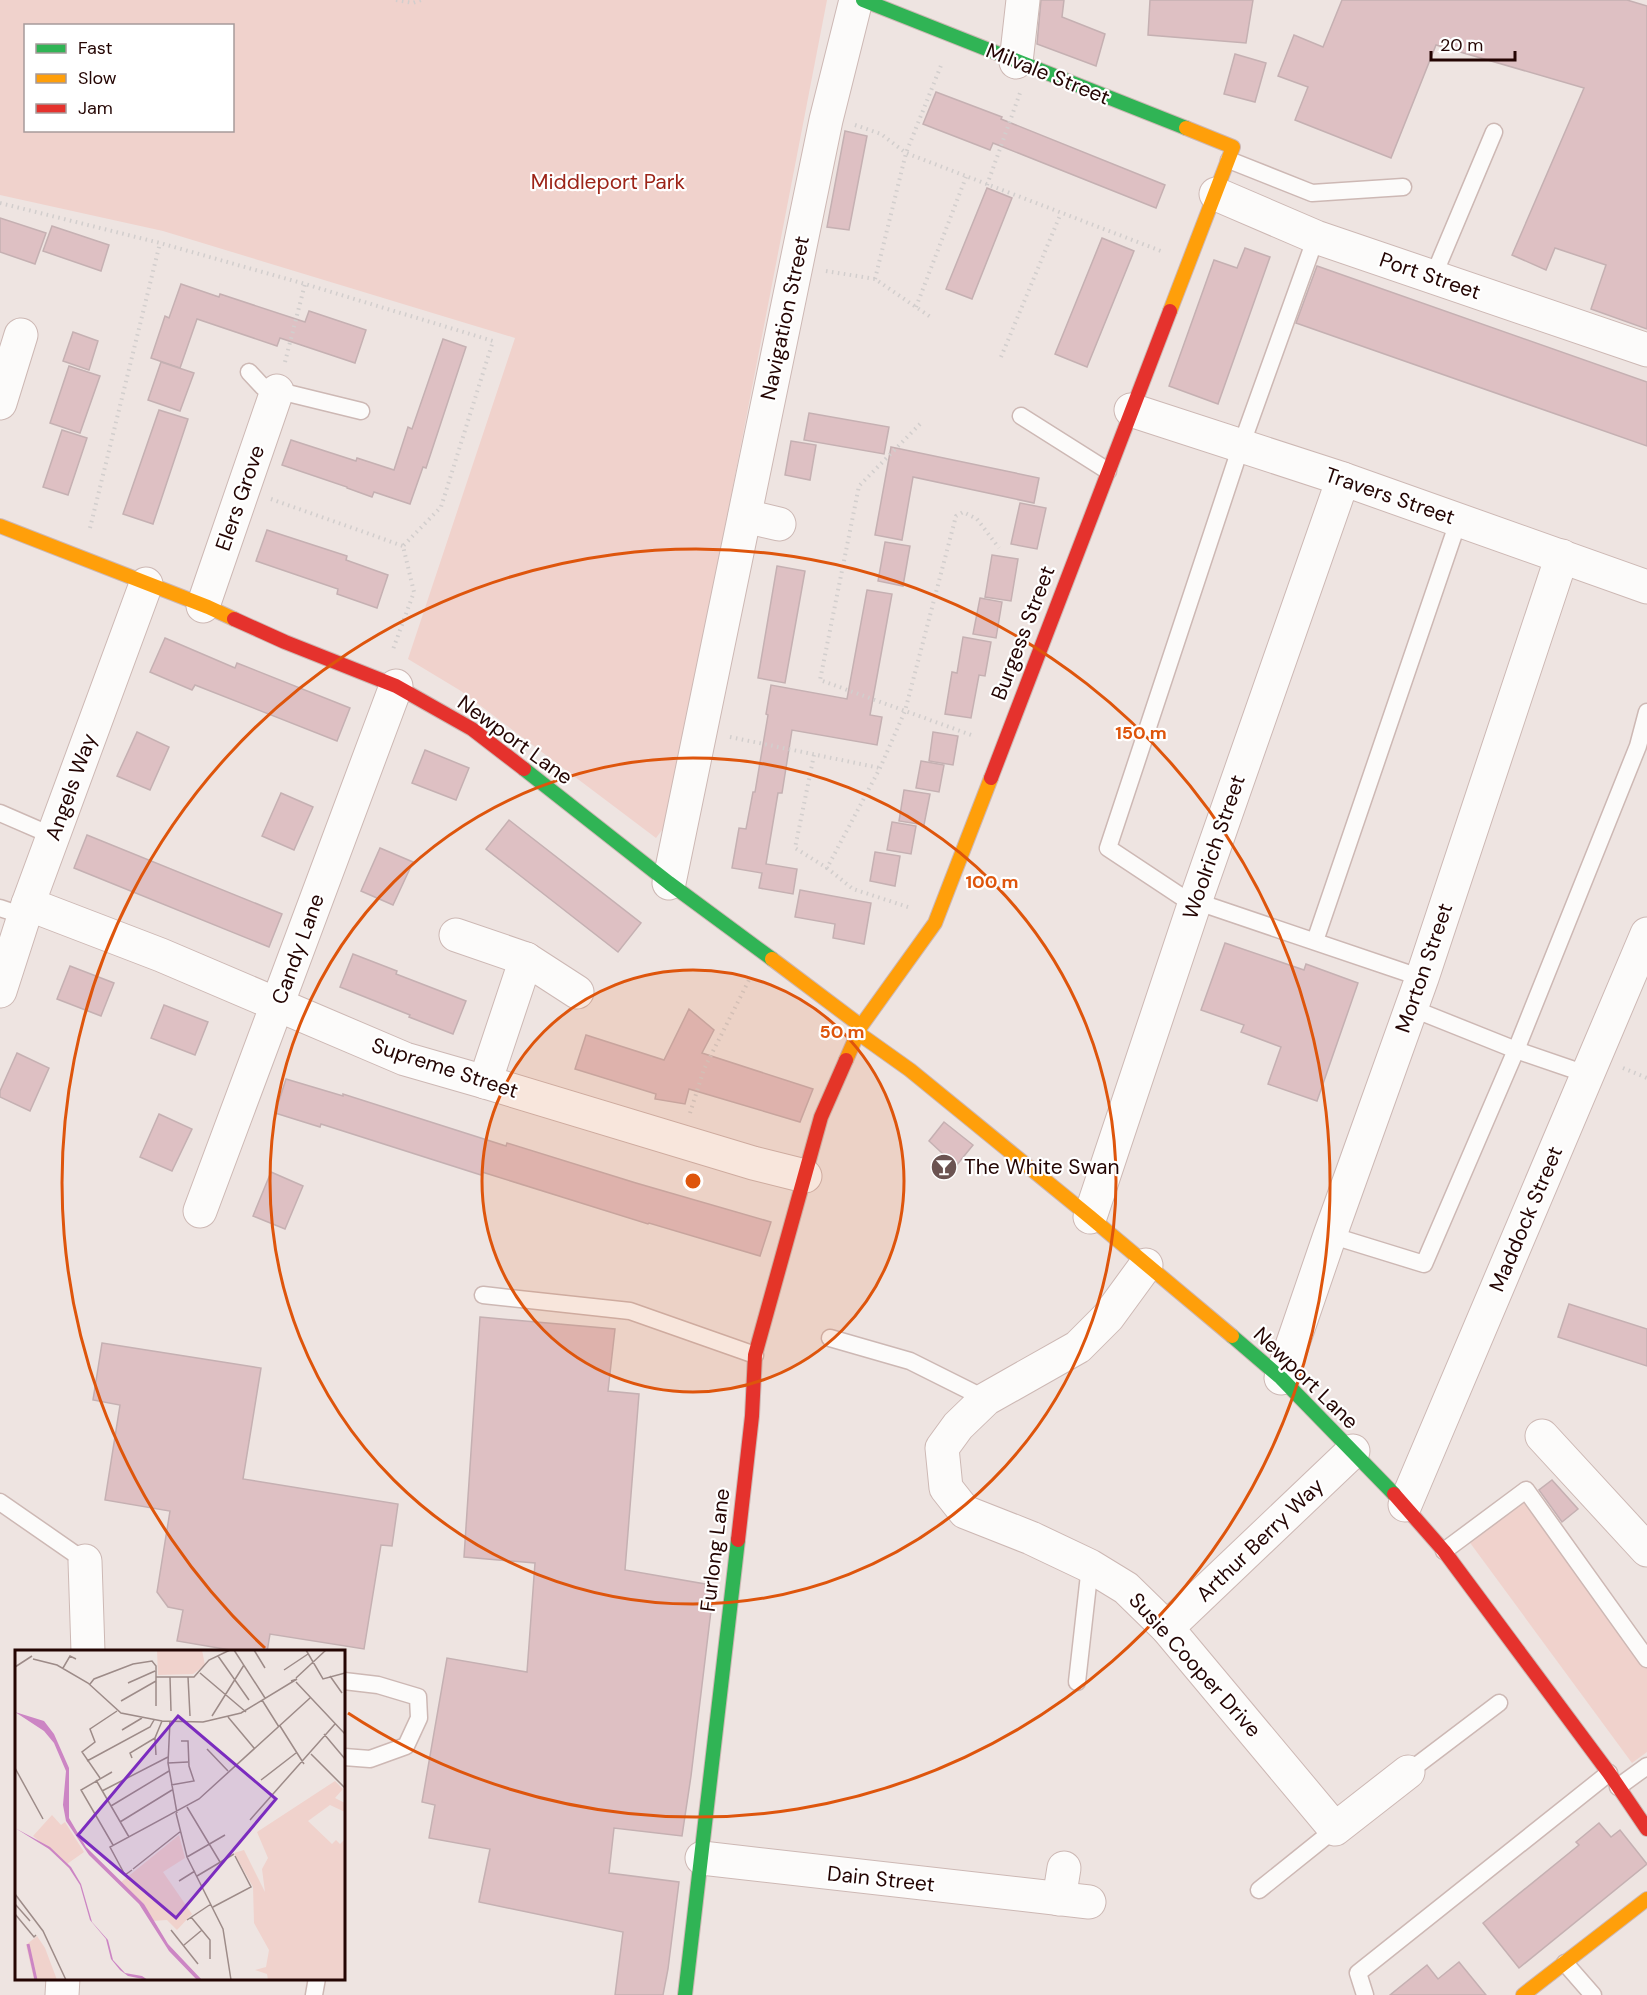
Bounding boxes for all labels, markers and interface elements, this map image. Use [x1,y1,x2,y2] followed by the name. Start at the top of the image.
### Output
[24,24,234,132] legend
[1431,24,1515,62] scale bar
[1440,33,1483,57] text: 20 m
[78,36,113,60] text: Fast
[982,36,1114,112] street label: Milvale Street
[78,66,117,90] text: Slow
[78,96,113,120] text: Jam
[531,168,686,196] park label: Middleport Park
[754,233,816,403] street label: Navigation Street
[1376,246,1484,306] street label: Port Street
[209,441,271,555] street label: Elers Grove
[1321,461,1459,531] street label: Travers Street
[985,562,1061,704] street label: Burgess Street
[452,689,578,791] street label: Newport Lane
[1115,721,1167,745] text: 150 m
[39,729,103,844] street label: Angels Way
[1176,771,1252,923] street label: Woolrich Street
[965,870,1019,894] text: 100 m
[265,890,331,1008] street label: Candy Lane
[1389,899,1459,1037] street label: Morton Street
[819,1020,865,1044] text: 50 m
[368,1031,522,1105] street label: Supreme Street
[1483,1142,1569,1296] street label: Maddock Street
[929,1152,959,1182] bar icon: The White Swan
[964,1153,1120,1181] place label: The White Swan
[683,1171,703,1191] centre of rings
[1247,1321,1365,1435] street label: Newport Lane
[1190,1472,1330,1608] street label: Arthur Berry Way
[694,1487,736,1613] street label: Furlong Lane
[1123,1587,1267,1743] street label: Susie Cooper Drive
[15,1650,345,1980] inset map
[826,1859,936,1899] street label: Dain Street

